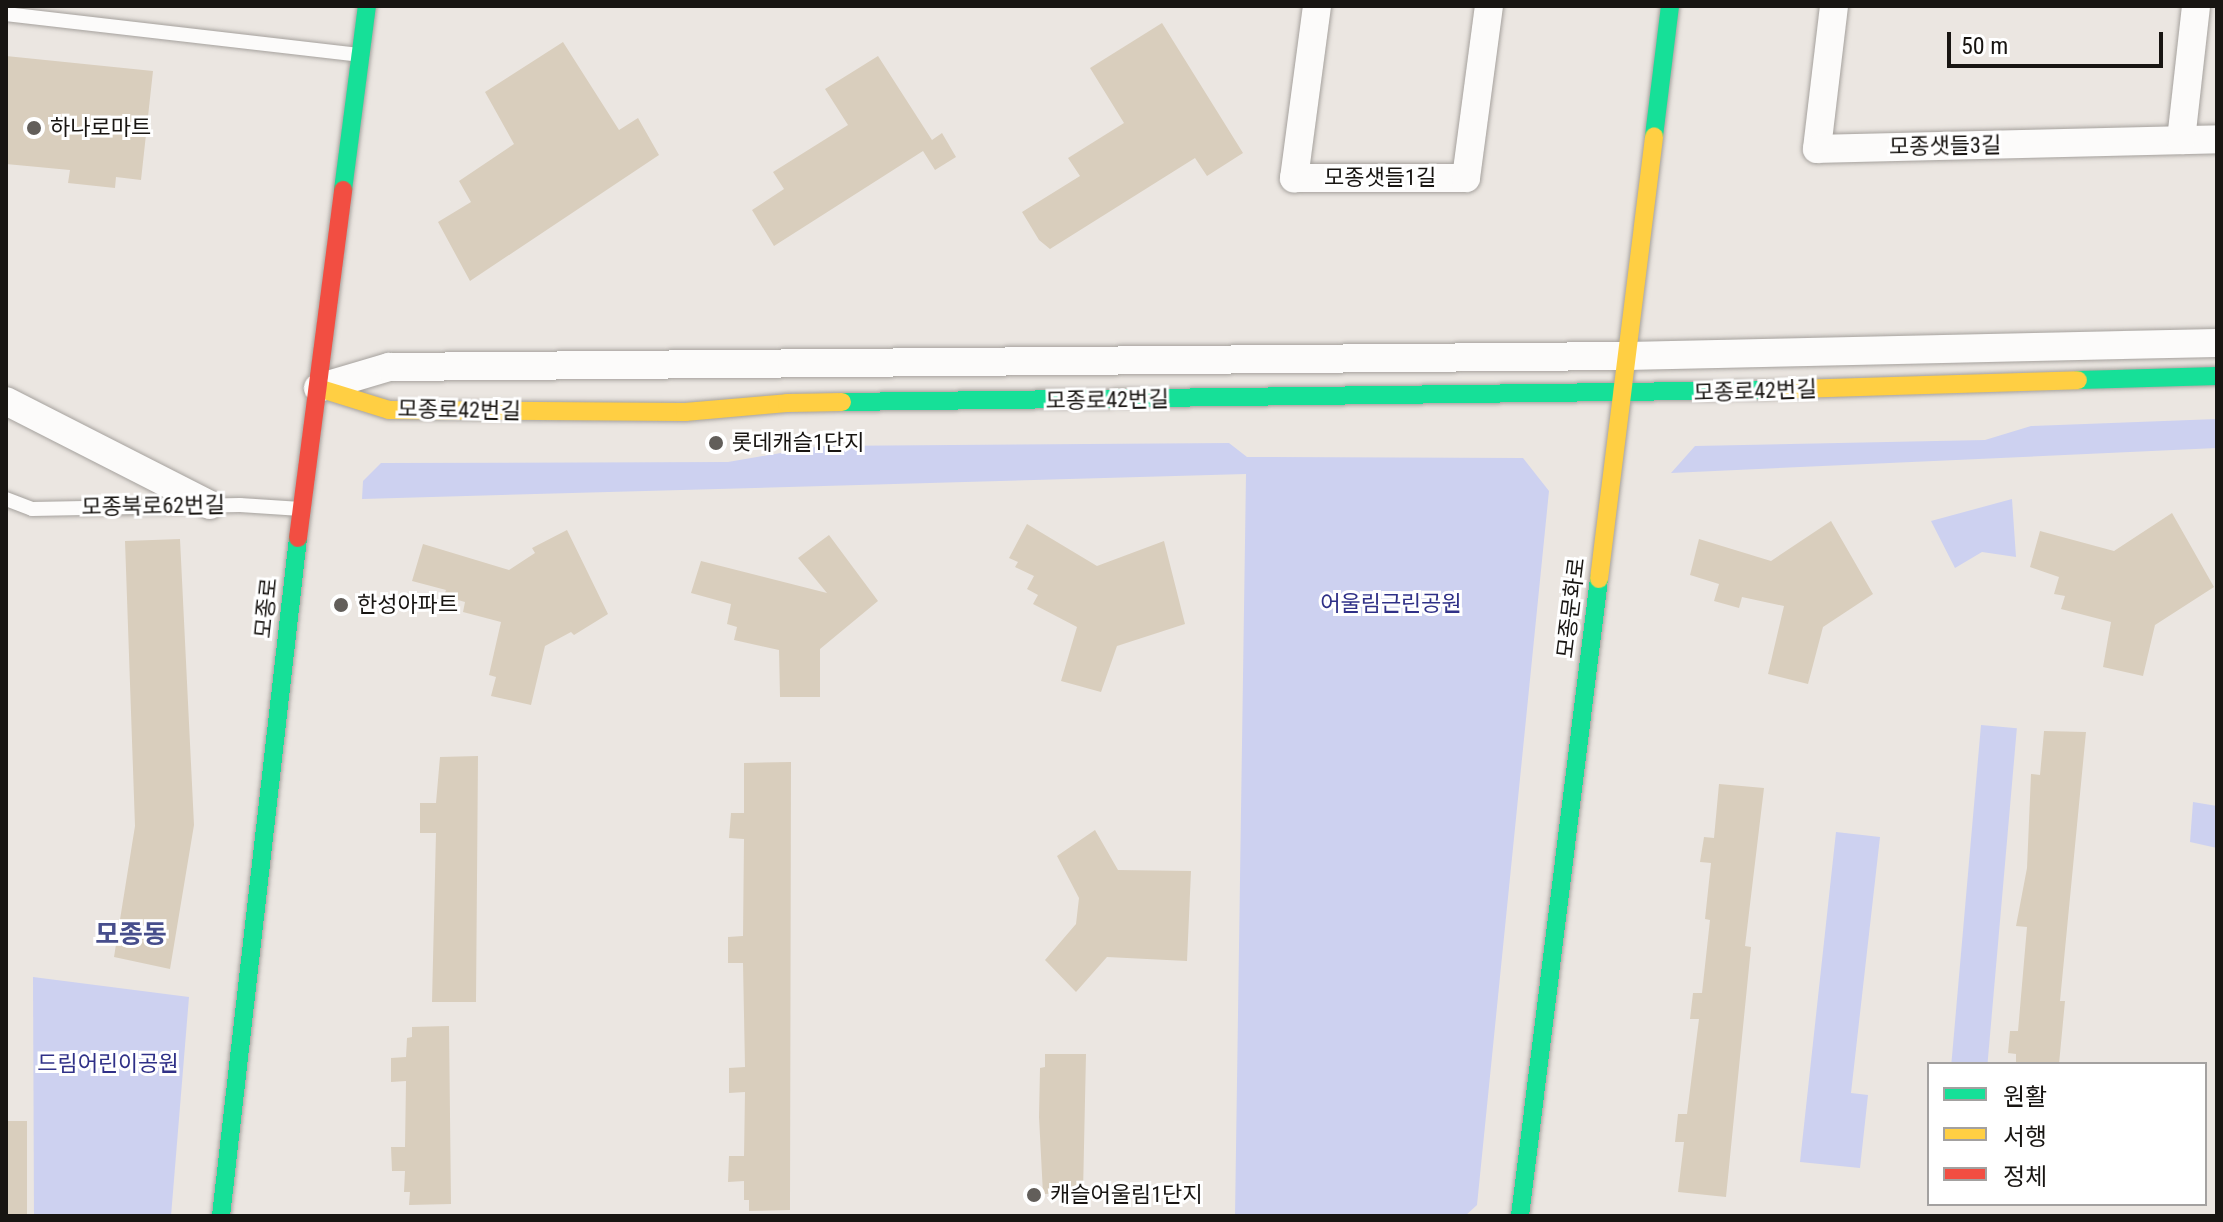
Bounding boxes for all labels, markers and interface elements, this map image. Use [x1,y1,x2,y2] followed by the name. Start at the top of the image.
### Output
[1951,16,2167,66] scale bar
[1961,32,2008,60] text: 50 m
[50,115,151,141] place label: 하나로마트
[25,119,43,137] marker: 하나로마트
[1889,132,2001,160] street label: 모종샛들3길
[1324,165,1436,191] street label: 모종샛들1길
[1693,376,1817,406] street label: 모종로42번길
[1045,386,1169,414] street label: 모종로42번길
[397,396,521,424] street label: 모종로42번길
[732,430,864,456] place label: 롯데캐슬1단지
[707,434,725,452] marker: 롯데캐슬1단지
[81,492,225,520] street label: 모종북로62번길
[1552,556,1590,660] street label: 모종문화로
[250,576,282,640] street label: 모종로
[1320,591,1462,617] park label: 어울림근린공원
[357,592,458,618] place label: 한성아파트
[332,596,350,614] marker: 한성아파트
[95,919,167,951] district label: 모종동
[37,1051,179,1077] park label: 드림어린이공원
[1927,1062,2207,1206] legend
[2003,1083,2047,1111] text: 원활
[2003,1123,2047,1151] text: 서행
[2003,1163,2047,1191] text: 정체
[1050,1182,1203,1208] place label: 캐슬어울림1단지
[1025,1186,1043,1204] marker: 캐슬어울림1단지

